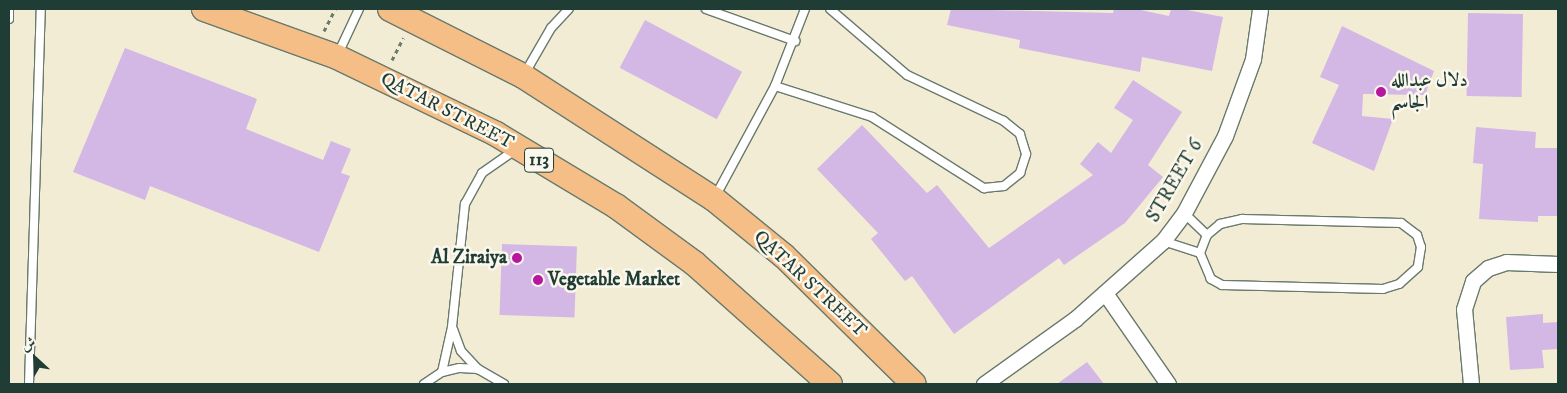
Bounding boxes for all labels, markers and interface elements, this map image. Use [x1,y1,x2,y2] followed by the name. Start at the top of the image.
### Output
[377,68,517,154] street label: QATAR STREET
[1391,70,1468,114] place label: دلال عبدالله الجاسم
[1375,86,1387,98] marker: دلال عبدالله الجاسم
[1142,135,1208,227] street label: STREET 6
[524,144,554,176] road number: 113
[749,226,871,342] street label: QATAR STREET
[431,247,507,269] place label: Al Ziraiya
[511,252,523,264] marker: Al Ziraiya
[548,269,680,291] place label: Vegetable Market
[532,274,544,286] marker: Vegetable Market
[10,333,60,383] north arrow
[19,333,39,356] text: ش

